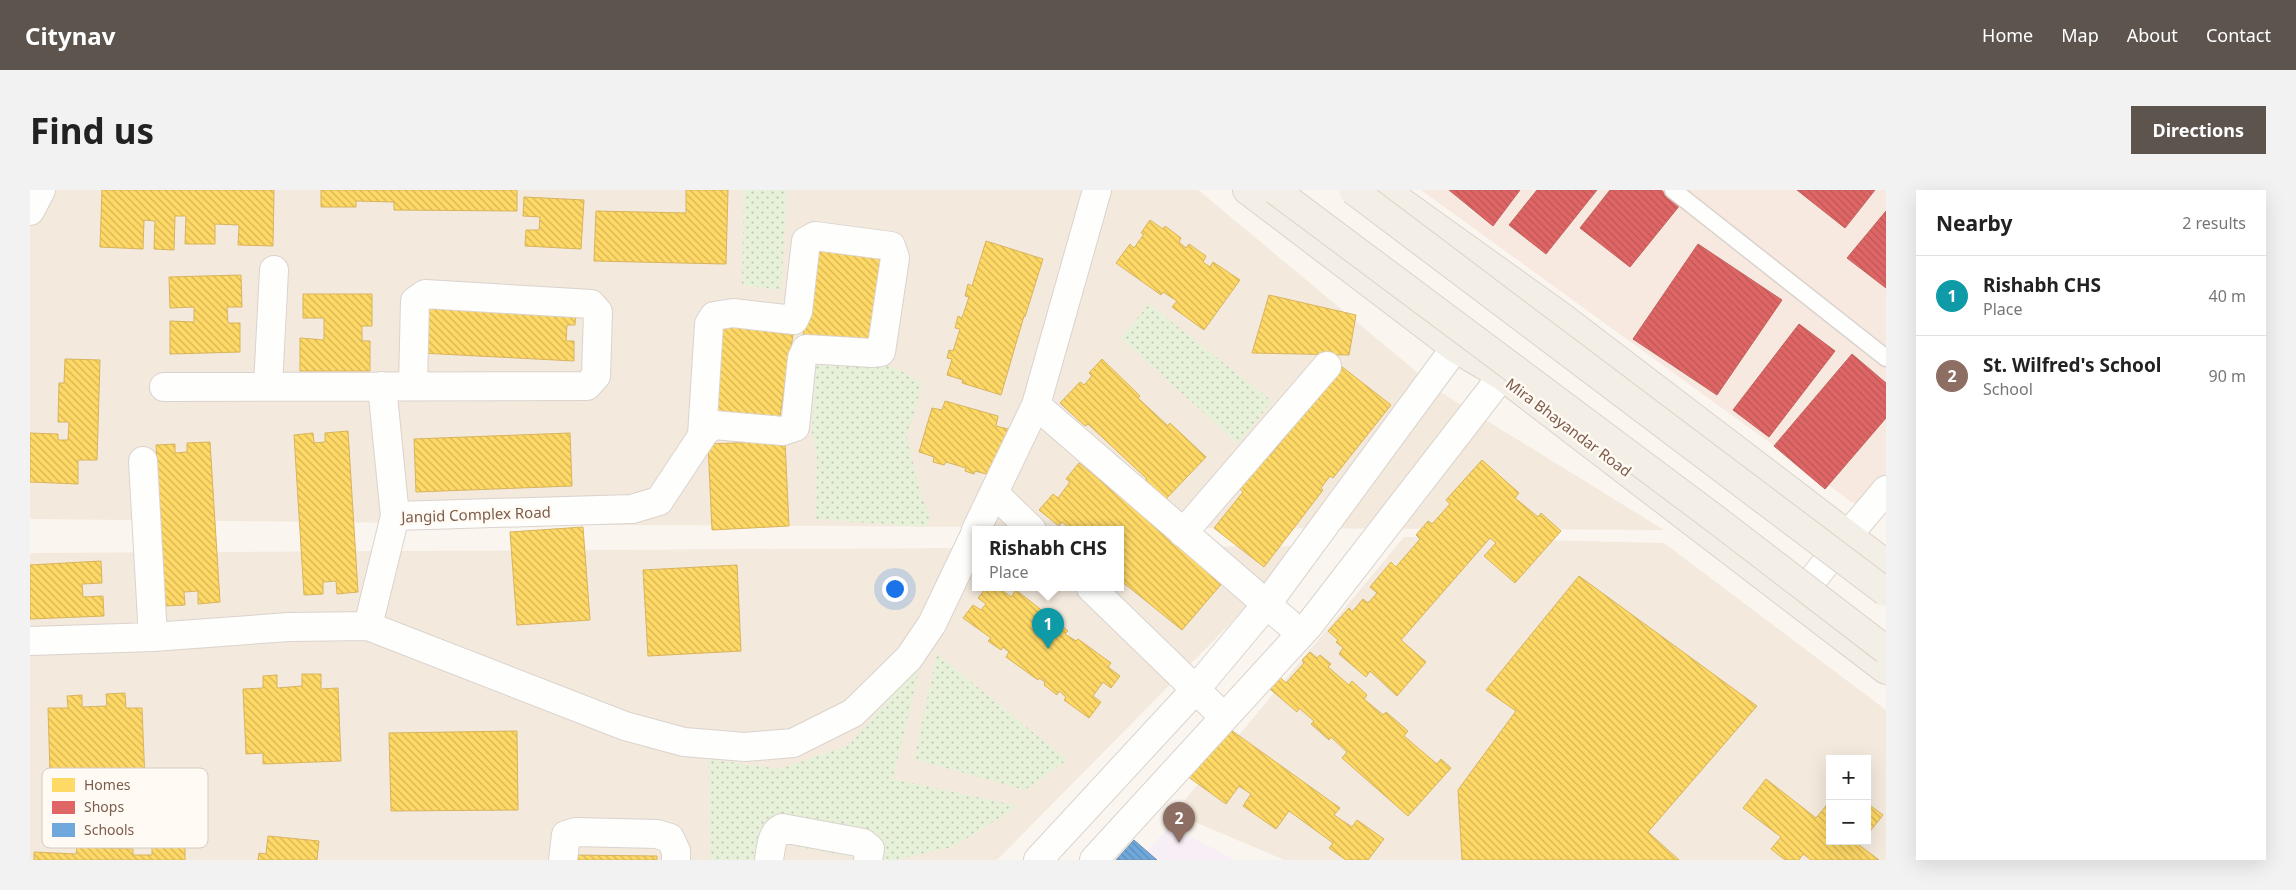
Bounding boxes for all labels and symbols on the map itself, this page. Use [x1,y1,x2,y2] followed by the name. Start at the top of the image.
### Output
[1502,373,1636,481] street label: Mira Bhayandar Road
[399,501,551,527] street label: Jangid Complex Road
[882,576,908,602] your location
[1032,608,1064,649] pin: 1
[42,768,208,848] legend
[84,775,131,794] text: Homes
[84,797,124,816] text: Shops
[1163,802,1195,843] pin: 2
[84,820,135,839] text: Schools

